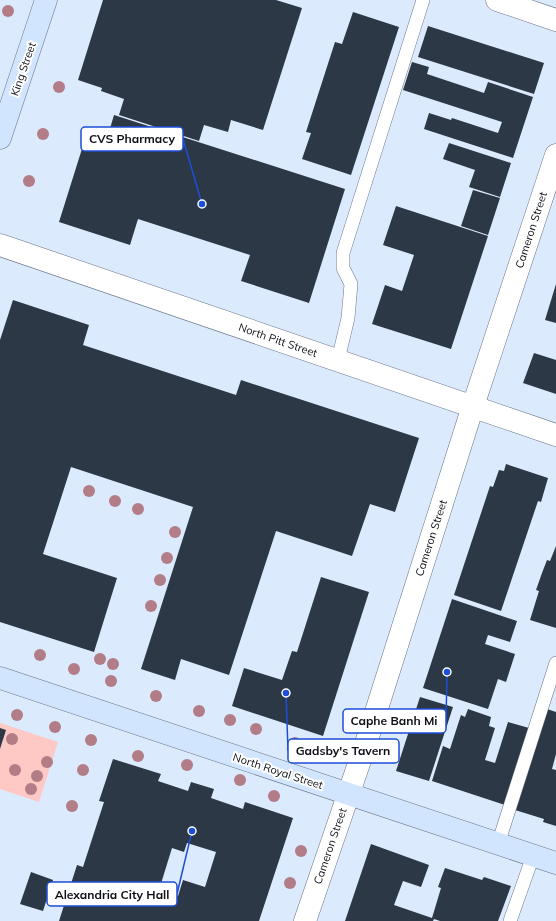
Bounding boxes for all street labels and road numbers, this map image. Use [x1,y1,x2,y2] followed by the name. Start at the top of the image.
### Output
[7,40,39,98] street label: King Street
[512,190,550,270] street label: Cameron Street
[237,320,319,360] street label: North Pitt Street
[412,498,450,578] street label: Cameron Street
[231,750,325,792] street label: North Royal Street
[310,806,350,886] street label: Cameron Street

